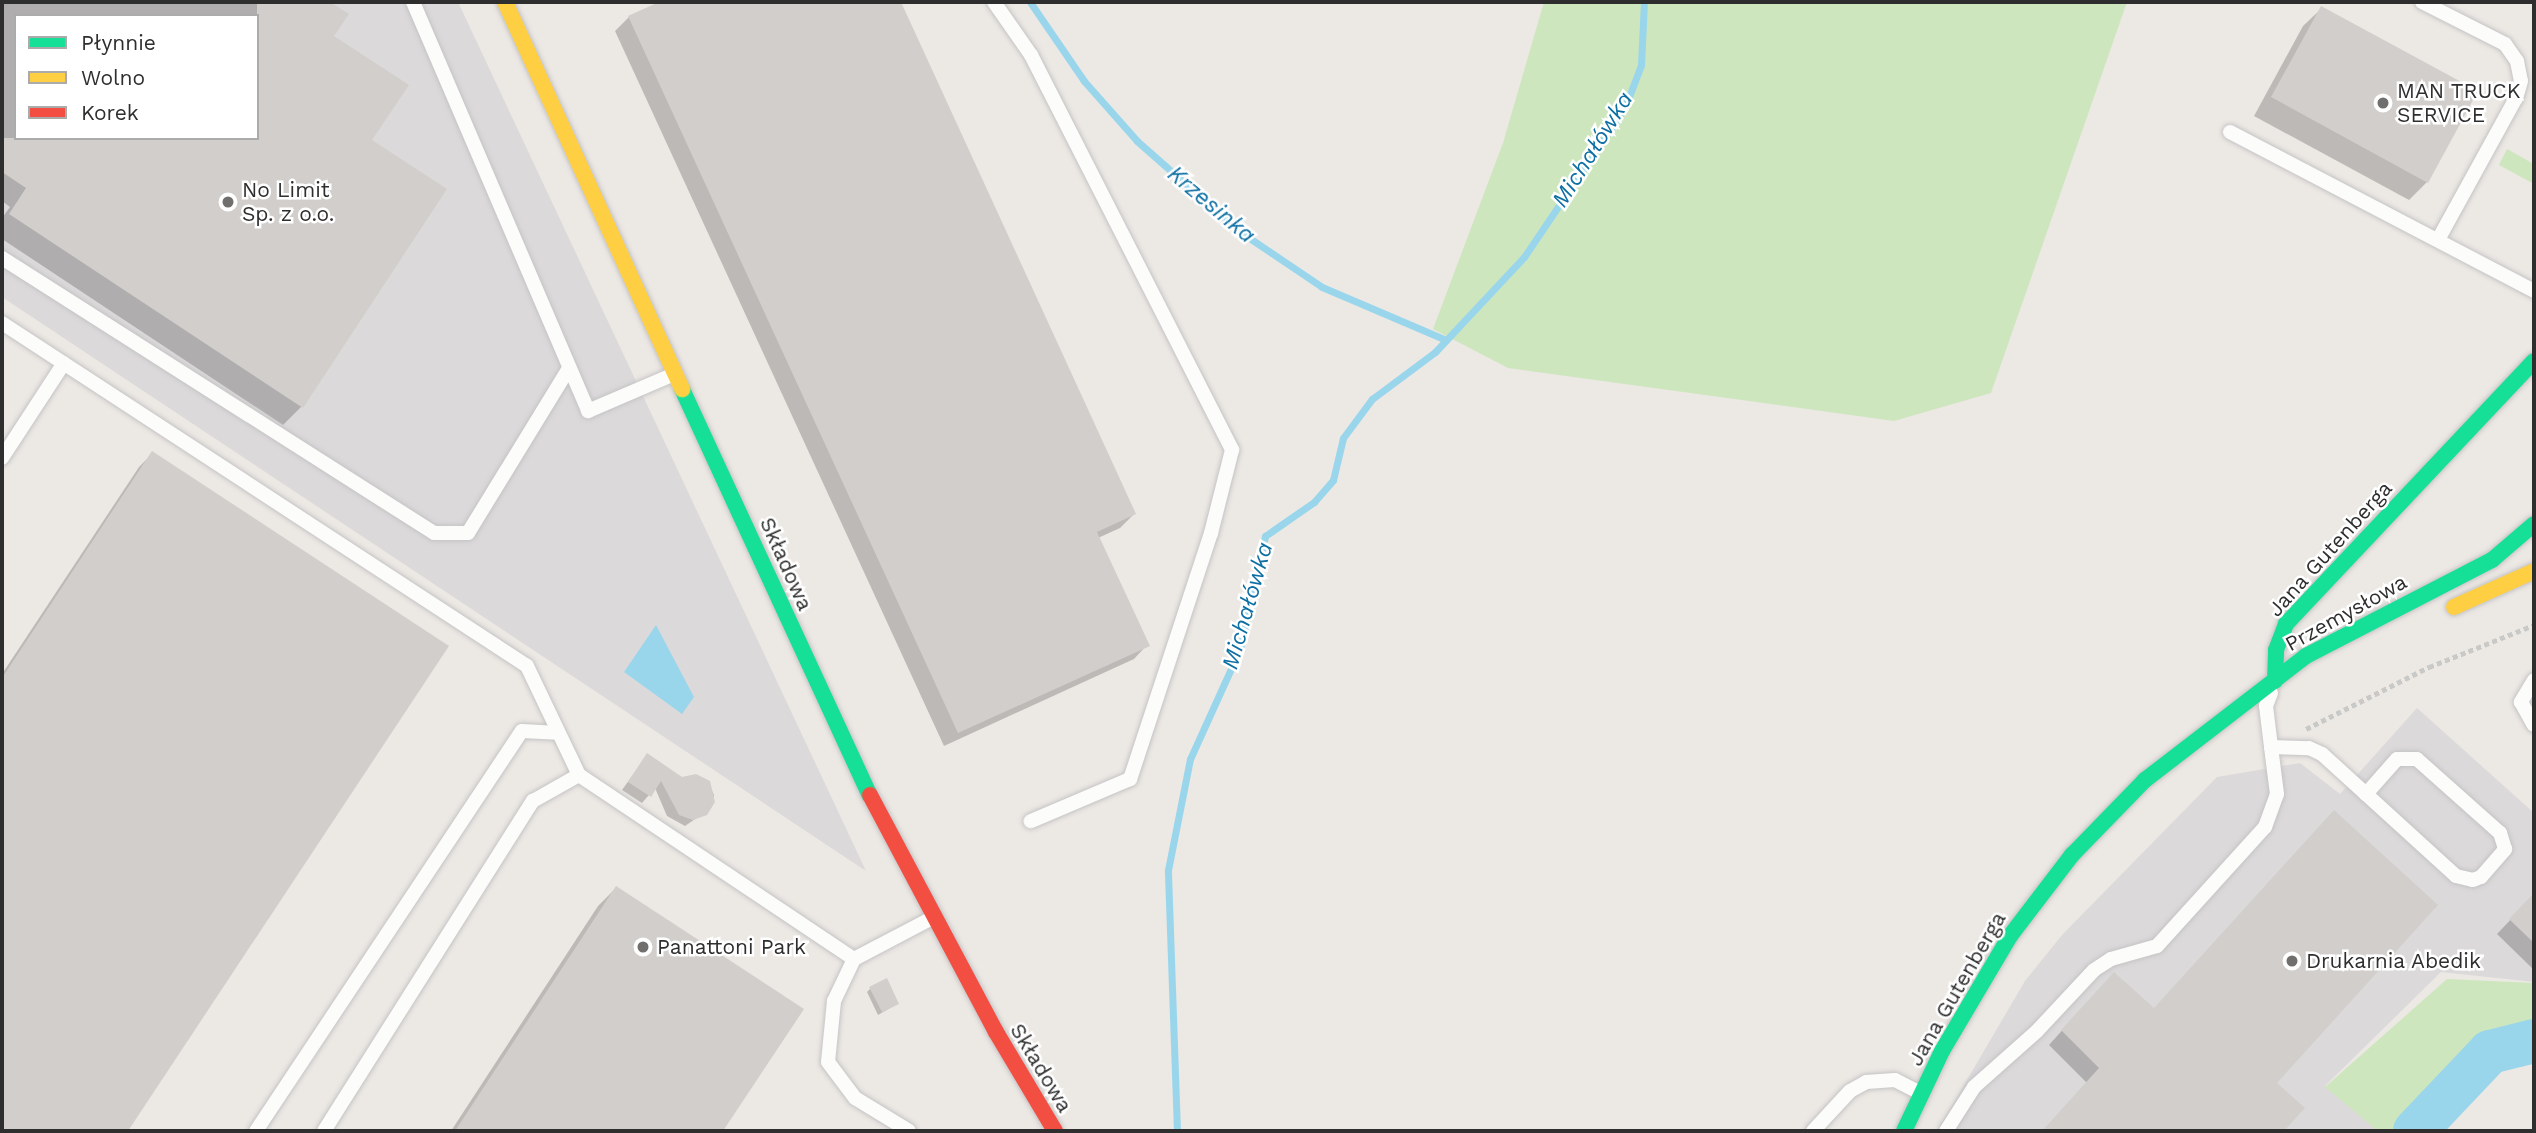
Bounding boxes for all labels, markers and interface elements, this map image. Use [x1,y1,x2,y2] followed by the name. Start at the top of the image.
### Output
[14,14,259,140] legend
[81,30,156,55] text: Płynnie
[81,65,145,90] text: Wolno
[2397,78,2521,128] place label: MAN TRUCK SERVICE
[1547,87,1639,213] water label: Michałówka
[2375,95,2391,111] marker: MAN TRUCK SERVICE
[81,100,139,125] text: Korek
[1162,160,1260,250] water label: Krzesinka
[242,177,334,227] place label: No Limit Sp. z o.o.
[220,194,236,210] marker: No Limit Sp. z o.o.
[2262,476,2398,622] street label: Jana Gutenberga
[754,514,818,614] street label: Składowa
[1217,539,1279,673] water label: Michałówka
[2281,569,2411,657] street label: Przemysłowa
[1903,907,2011,1071] street label: Jana Gutenberga
[657,934,806,960] place label: Panattoni Park
[635,939,651,955] marker: Panattoni Park
[2306,948,2482,974] place label: Drukarnia Abedik
[2284,953,2300,969] marker: Drukarnia Abedik
[1005,1019,1077,1117] street label: Składowa

